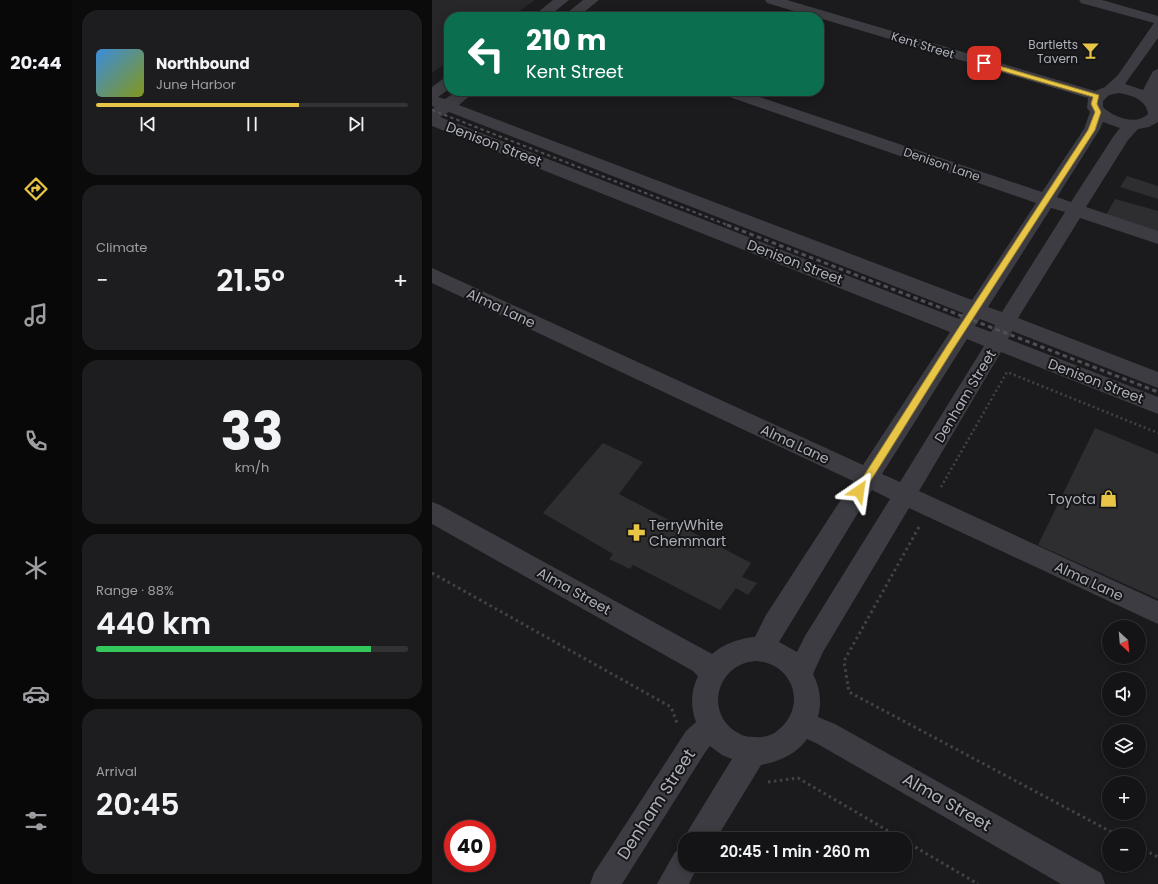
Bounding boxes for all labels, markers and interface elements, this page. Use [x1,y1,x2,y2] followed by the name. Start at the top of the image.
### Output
[526,21,606,60] text: 210 m
[889,27,957,63] street label: Kent Street
[460,28,512,80] icon: left
[1028,36,1078,67] place label: Bartletts Tavern
[1081,41,1101,61] bar icon: Bartletts Tavern
[967,46,1001,80] pin
[10,50,62,75] text: 20:44
[973,52,995,74] icon: arrive
[156,53,250,74] text: Northbound
[526,59,624,84] text: Kent Street
[156,75,236,94] text: June Harbor
[137,113,159,135] icon: previous
[241,113,263,135] icon: pause
[345,113,367,135] icon: next
[443,117,545,171] street label: Denison Street
[902,143,982,185] street label: Denison Lane
[22,175,50,203] icon: directions
[744,235,846,289] street label: Denison Street
[96,238,147,257] text: Climate
[216,259,285,302] text: 21.5°
[96,265,108,296] text: −
[393,265,408,296] text: +
[463,283,539,333] street label: Alma Lane
[22,301,50,329] icon: music
[929,346,1001,446] street label: Denham Street
[1045,354,1147,408] street label: Denison Street
[221,395,283,468] text: 33
[757,419,833,469] street label: Alma Lane
[22,427,50,455] icon: phone
[235,458,269,477] text: km/h
[838,470,880,512] position arrow
[1048,489,1096,509] place label: Toyota
[1099,489,1119,509] shop icon: Toyota
[649,515,726,551] place label: TerryWhite Chemmart
[626,523,646,543] pharmacy icon: TerryWhite Chemmart
[22,554,50,582] icon: climate
[1051,556,1127,606] street label: Alma Lane
[534,562,614,620] street label: Alma Street
[96,581,174,600] text: Range · 88%
[96,602,211,645] text: 440 km
[1102,620,1146,664] north arrow
[1102,620,1146,872] map controls
[1102,672,1146,716] button: sound
[22,680,50,708] icon: car
[1102,724,1146,768] button: layers
[611,744,701,864] street label: Denham Street
[96,762,137,781] text: Arrival
[898,767,996,837] street label: Alma Street
[1102,776,1146,820] button: +
[96,783,180,826] text: 20:45
[22,807,50,835] icon: filters
[444,820,496,872] speed limit sign: 40
[1102,828,1146,872] button: −
[720,841,870,862] text: 20:45 · 1 min · 260 m

